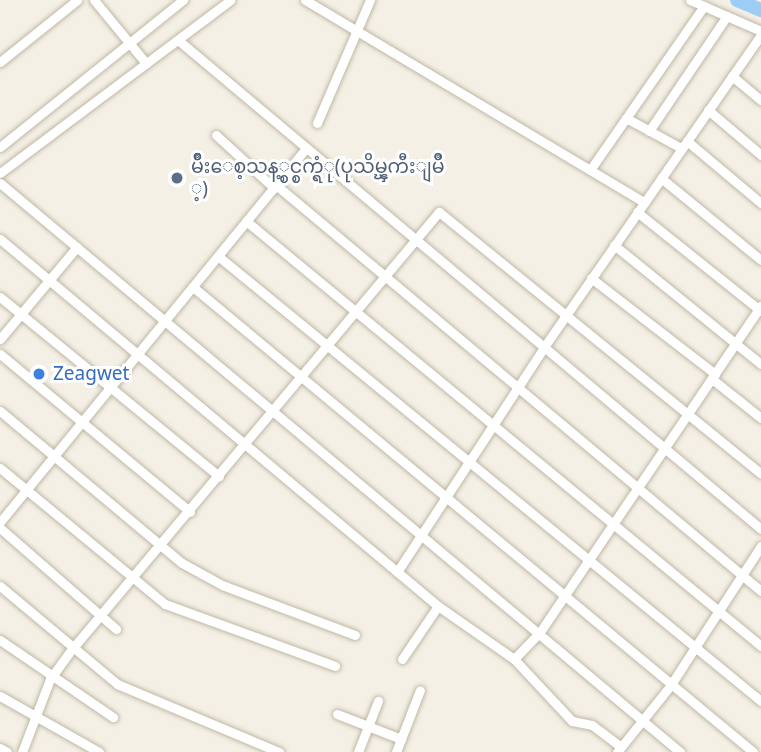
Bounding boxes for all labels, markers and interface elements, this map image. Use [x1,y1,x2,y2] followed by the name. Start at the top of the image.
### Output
[191,156,445,200] place label: မ်ိဳးေစ့သန့္စင္စက္ရံု(ပုသိမ္ၾကီးျမိဳ ့)
[169,170,185,186] marker: မ်ိဳးေစ့သန့္စင္စက္ရံု(ပုသိမ္ၾကီးျမိဳ ့)
[53,363,129,385] place label: Zeagwet
[31,366,47,382] marker: Zeagwet

